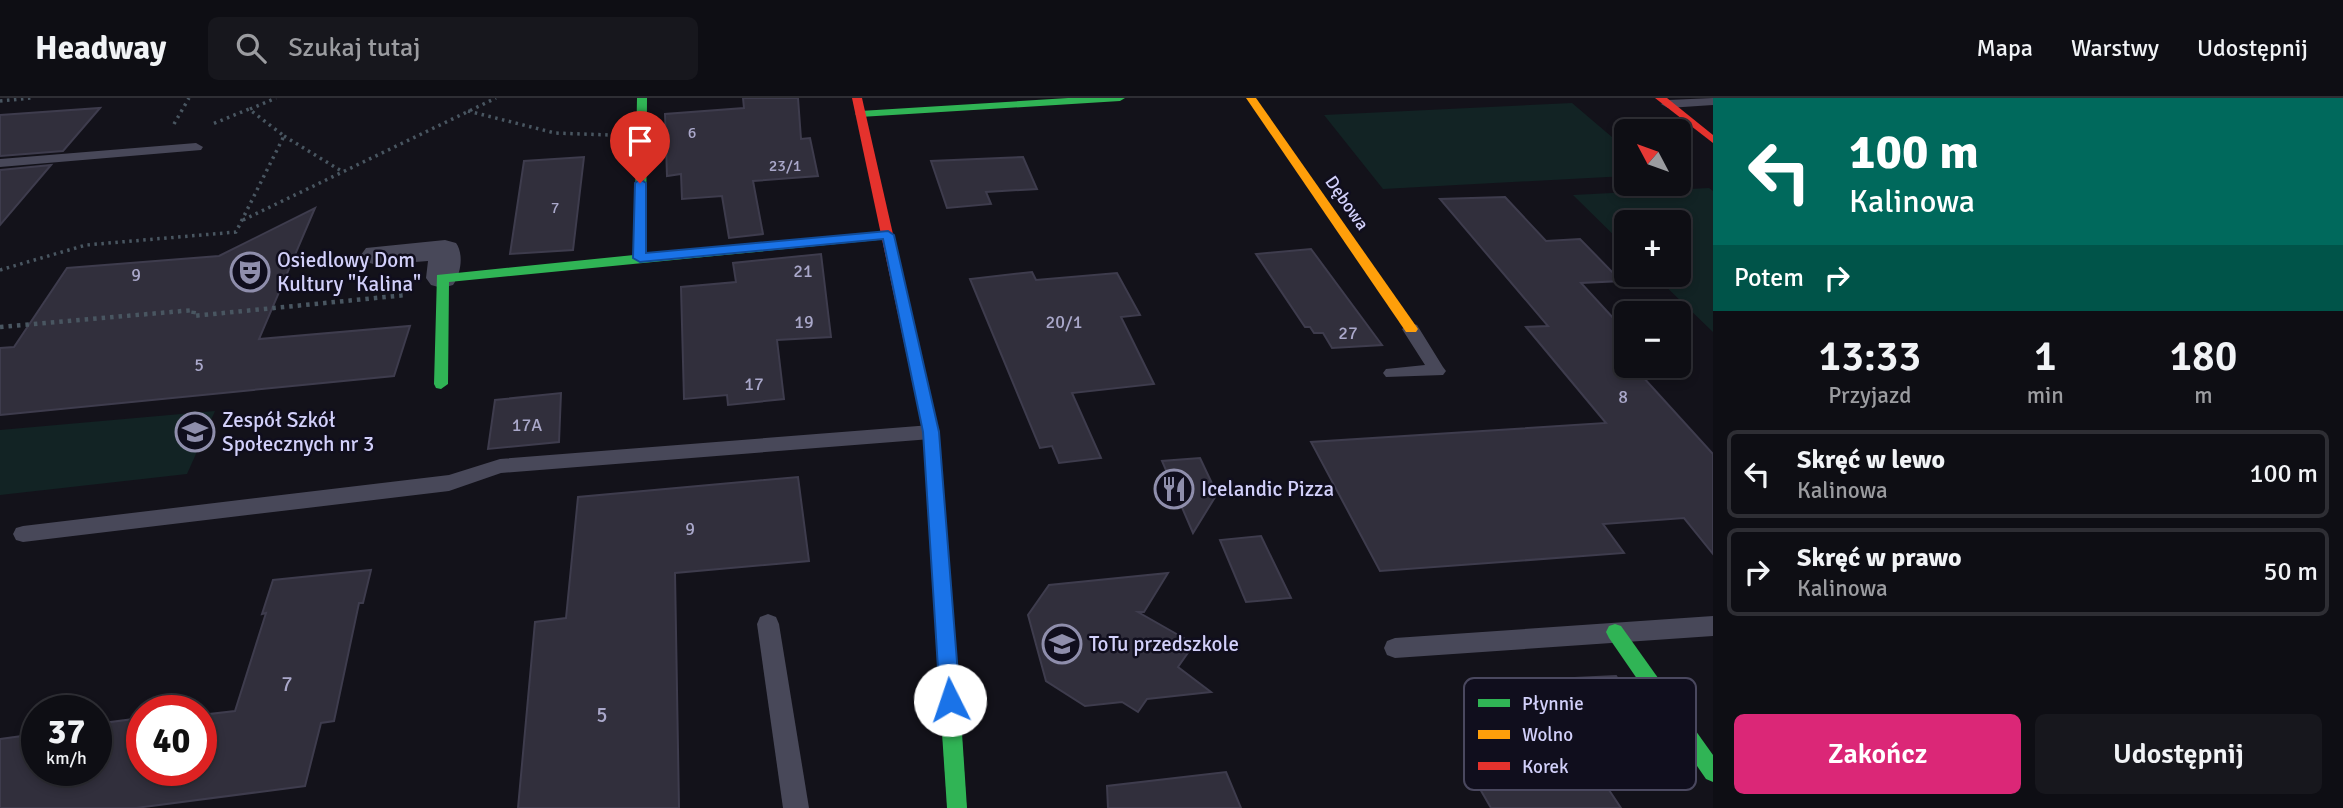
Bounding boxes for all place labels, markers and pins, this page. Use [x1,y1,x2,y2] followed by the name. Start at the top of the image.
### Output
[610,111,670,183] pin
[277,247,421,297] place label: Osiedlowy Dom Kultury "Kalina"
[229,251,271,293] theatre icon: Osiedlowy Dom Kultury "Kalina"
[222,407,374,457] place label: Zespół Szkół Społecznych nr 3
[174,411,216,453] school or university icon: Zespół Szkół Społecznych nr 3
[1153,468,1195,510] restaurant icon: Icelandic Pizza
[1201,476,1334,502] place label: Icelandic Pizza
[1041,623,1083,665] school or university icon: ToTu przedszkole
[1089,631,1239,657] place label: ToTu przedszkole

